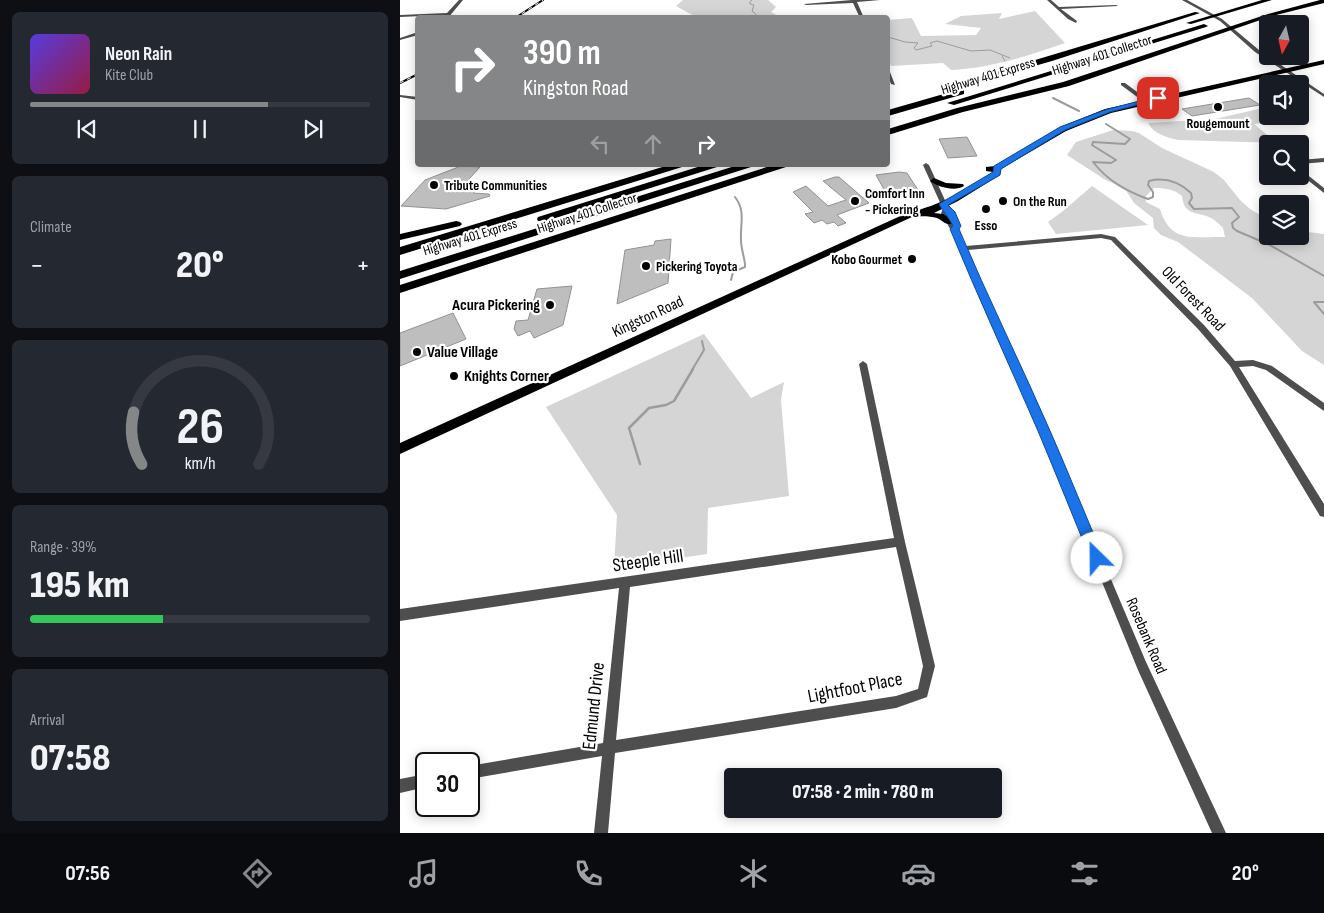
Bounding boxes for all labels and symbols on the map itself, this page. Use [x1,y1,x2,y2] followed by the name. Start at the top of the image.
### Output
[1259,15,1309,65] north arrow
[1050,31,1154,79] street label: Highway 401 Collector
[939,54,1037,98] street label: Highway 401 Express
[1137,77,1179,119] pin
[1212,101,1224,113] marker: Rougemount
[1186,115,1250,132] place label: Rougemount
[444,177,547,194] place label: Tribute Communities
[428,179,440,191] marker: Tribute Communities
[865,185,925,218] place label: Comfort Inn - Pickering
[535,189,639,237] street label: Highway 401 Collector
[1013,193,1067,210] place label: On the Run
[849,195,861,207] marker: Comfort Inn - Pickering
[997,195,1009,207] marker: On the Run
[980,203,992,215] marker: Esso
[421,215,519,259] street label: Highway 401 Express
[975,217,997,234] place label: Esso
[831,251,902,268] place label: Kobo Gourmet
[906,253,918,265] marker: Kobo Gourmet
[656,258,738,275] place label: Pickering Toyota
[640,260,652,272] marker: Pickering Toyota
[1157,262,1229,336] street label: Old Forest Road
[609,292,687,342] street label: Kingston Road
[451,296,540,315] place label: Acura Pickering
[544,299,556,311] marker: Acura Pickering
[427,343,498,362] place label: Value Village
[411,346,423,358] marker: Value Village
[464,367,549,386] place label: Knights Corner
[448,370,460,382] marker: Knights Corner
[1070,531,1122,583] position arrow
[611,545,685,577] street label: Steeple Hill
[1121,595,1171,677] street label: Rosebank Road
[578,661,610,751] street label: Edmund Drive
[806,668,904,708] street label: Lightfoot Place
[415,752,480,817] speed limit sign: 30

